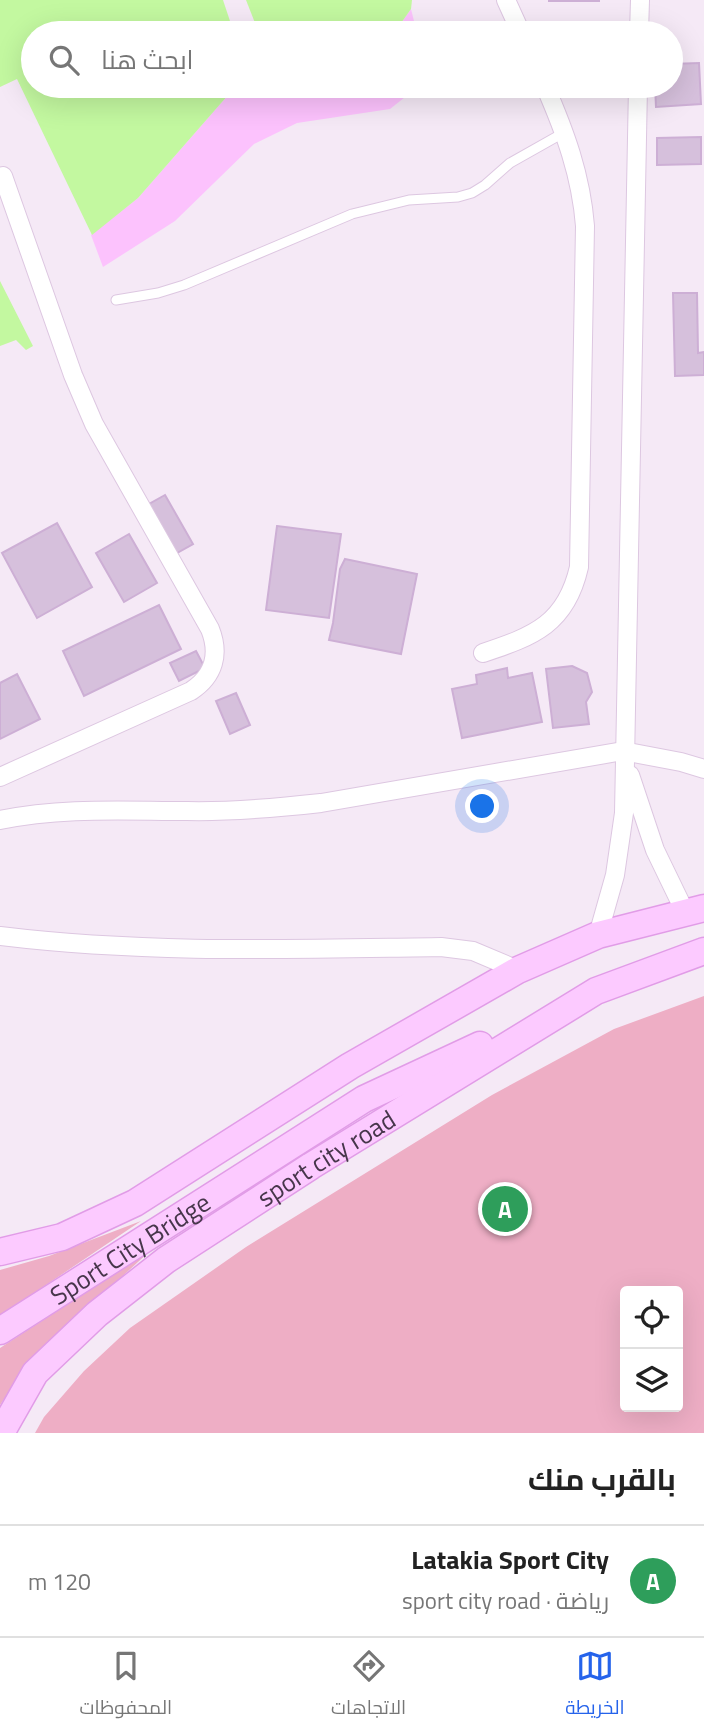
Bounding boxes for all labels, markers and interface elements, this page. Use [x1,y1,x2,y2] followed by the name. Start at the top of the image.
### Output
[21,21,683,98] search box
[101,40,194,79] text: ابحث هنا
[45,41,83,79] icon: search
[465,789,499,823] your location
[249,1099,403,1216] street label: sport city road
[42,1182,218,1314] street label: Sport City Bridge
[482,1183,528,1235] pin: A
[620,1286,683,1412] map controls
[620,1286,683,1349] button: locate
[620,1349,683,1412] button: layers
[528,1456,676,1502] text: بالقرب منك
[411,1540,609,1579] text: Latakia Sport City
[28,1564,91,1599] text: 120 m
[646,1564,660,1599] text: A
[402,1583,609,1618] text: رياضة · sport city road
[80,1647,172,1725] tab: المحفوظات
[331,1647,406,1725] tab: الاتجاهات
[565,1647,625,1725] tab: الخريطة

